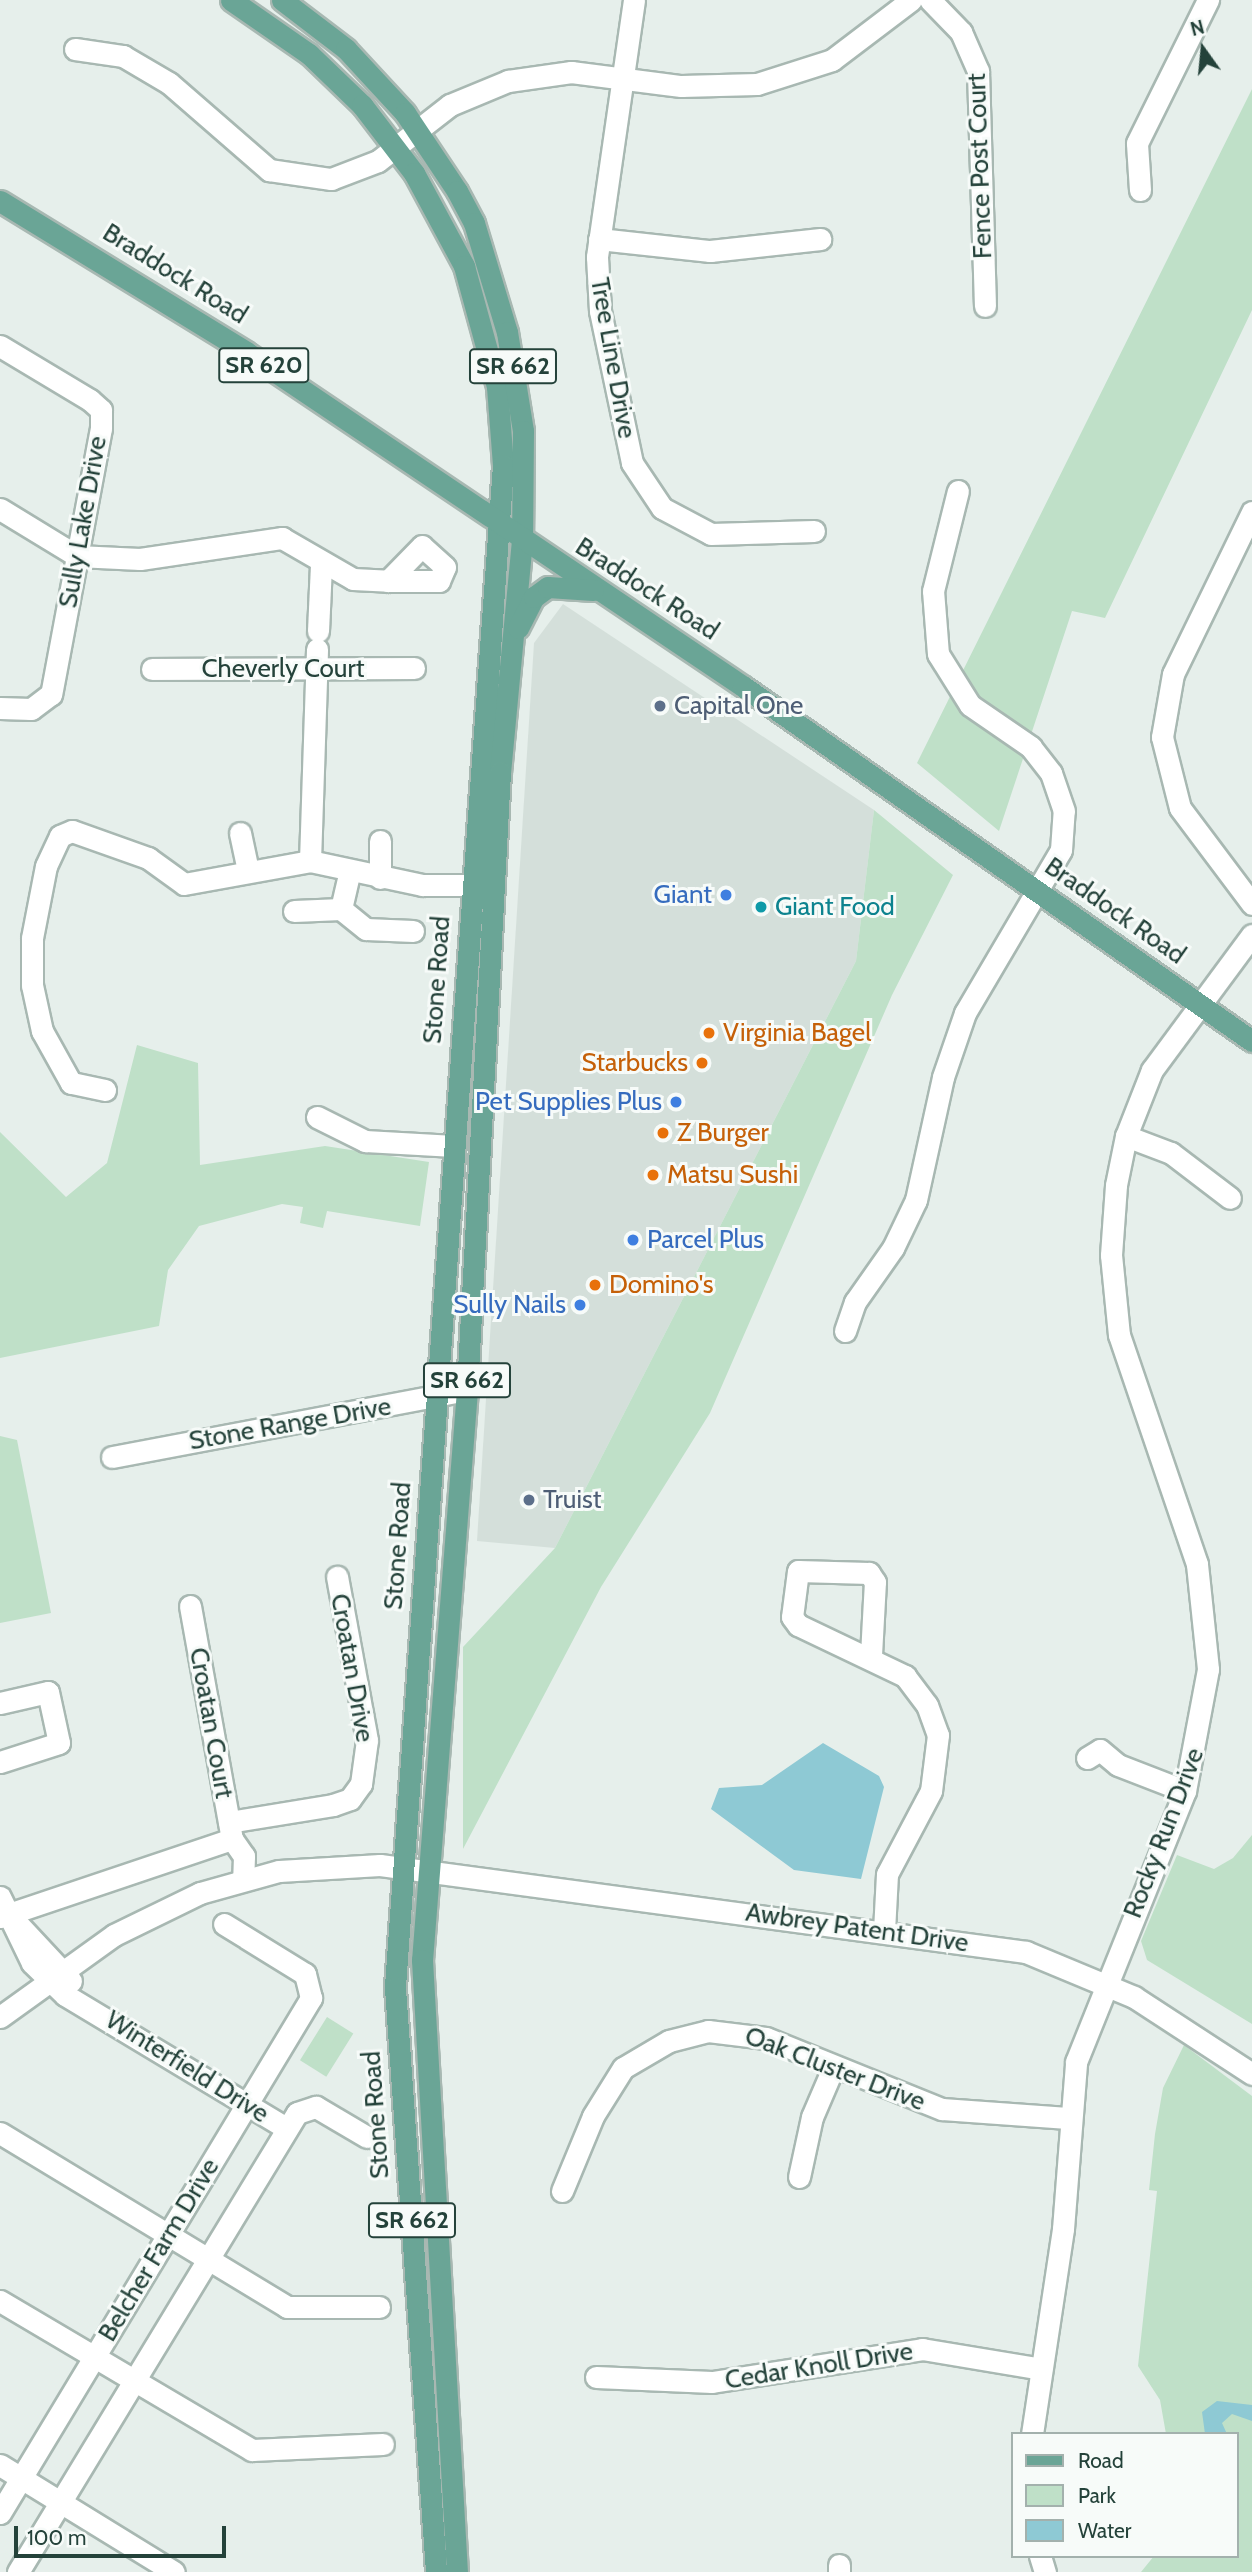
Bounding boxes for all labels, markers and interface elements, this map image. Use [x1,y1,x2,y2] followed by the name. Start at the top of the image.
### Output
[1168,14,1238,84] north arrow
[1188,15,1207,41] text: N
[961,73,999,259] street label: Fence Post Court
[97,217,253,331] street label: Braddock Road
[584,275,642,441] street label: Tree Line Drive
[217,344,311,386] road number: SR 620
[468,346,558,386] road number: SR 662
[53,434,113,610] street label: Sully Lake Drive
[569,531,725,647] street label: Braddock Road
[202,653,364,685] street label: Cheverly Court
[674,690,803,722] place label: Capital One
[652,698,668,714] marker: Capital One
[1039,851,1191,971] street label: Braddock Road
[654,879,712,911] place label: Giant
[718,887,734,903] marker: Giant
[775,891,895,923] place label: Giant Food
[753,899,769,915] marker: Giant Food
[417,915,457,1045] street label: Stone Road
[723,1017,871,1049] place label: Virginia Bagel
[701,1025,717,1041] marker: Virginia Bagel
[581,1047,688,1079] place label: Starbucks
[694,1055,710,1071] marker: Starbucks
[475,1086,662,1118] place label: Pet Supplies Plus
[668,1094,684,1110] marker: Pet Supplies Plus
[677,1117,769,1149] place label: Z Burger
[655,1125,671,1141] marker: Z Burger
[667,1159,798,1191] place label: Matsu Sushi
[645,1167,661,1183] marker: Matsu Sushi
[647,1224,764,1256] place label: Parcel Plus
[625,1232,641,1248] marker: Parcel Plus
[609,1269,714,1301] place label: Domino's
[587,1277,603,1293] marker: Domino's
[453,1289,566,1321] place label: Sully Nails
[572,1297,588,1313] marker: Sully Nails
[421,1360,512,1400] road number: SR 662
[187,1391,393,1457] street label: Stone Range Drive
[378,1481,418,1611] street label: Stone Road
[543,1484,601,1516] place label: Truist
[521,1492,537,1508] marker: Truist
[324,1591,380,1745] street label: Croatan Drive
[182,1645,240,1801] street label: Croatan Court
[1117,1744,1211,1922] street label: Rocky Run Drive
[744,1897,970,1959] street label: Awbrey Patent Drive
[100,2004,274,2130] street label: Winterfield Drive
[740,2020,930,2118] street label: Oak Cluster Drive
[356,2050,396,2180] street label: Stone Road
[92,2153,226,2347] street label: Belcher Farm Drive
[366,2200,458,2241] road number: SR 662
[723,2336,915,2396] street label: Cedar Knoll Drive
[1010,2432,1238,2558] legend
[1078,2448,1124,2473] text: Road
[1078,2483,1116,2508] text: Park
[18,2512,229,2556] scale bar
[1078,2518,1131,2543] text: Water
[27,2525,86,2550] text: 100 m

